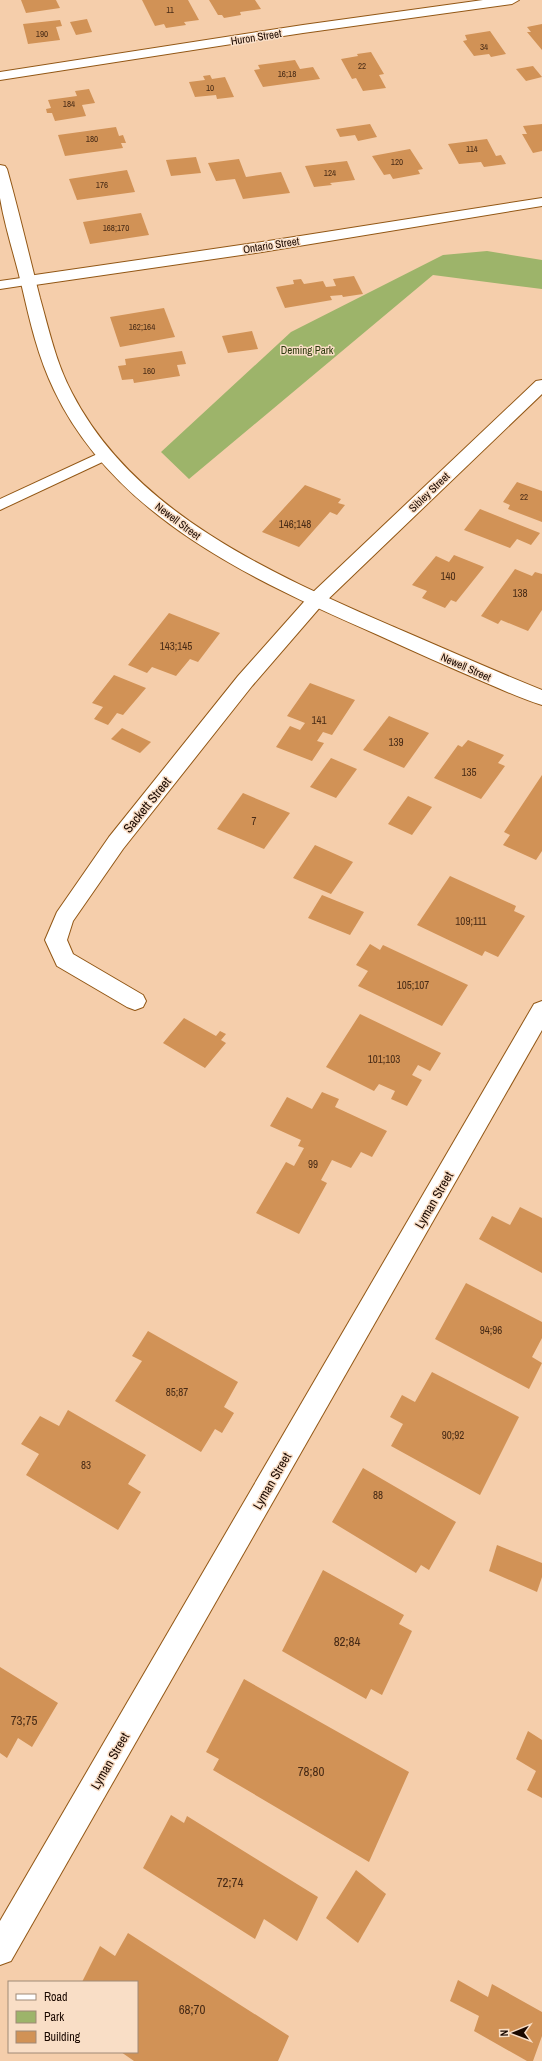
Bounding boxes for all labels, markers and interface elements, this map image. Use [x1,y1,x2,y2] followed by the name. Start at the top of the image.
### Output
[166,4,174,16] house number: 11
[230,26,283,48] street label: Huron Street
[36,28,48,40] house number: 190
[480,41,488,53] house number: 34
[358,60,366,72] house number: 22
[278,68,296,80] house number: 16;18
[206,82,214,94] house number: 10
[63,98,75,110] house number: 184
[86,133,98,145] house number: 180
[466,143,478,155] house number: 114
[391,156,403,168] house number: 120
[324,167,336,179] house number: 124
[96,179,108,191] house number: 176
[103,222,129,234] house number: 168;170
[242,234,301,256] street label: Ontario Street
[129,321,155,333] house number: 162;164
[281,343,334,357] park label: Deming Park
[143,365,155,377] house number: 160
[406,469,453,515] street label: Sibley Street
[520,491,528,503] house number: 22
[152,499,204,543] street label: Newell Street
[279,517,311,531] house number: 146;148
[440,569,456,583] house number: 140
[512,586,528,600] house number: 138
[160,639,192,653] house number: 143;145
[439,650,494,685] street label: Newell Street
[311,713,327,727] house number: 141
[388,735,404,749] house number: 139
[461,765,477,779] house number: 135
[119,774,175,836] street label: Sackett Street
[251,814,257,828] house number: 7
[455,914,487,928] house number: 109;111
[397,978,429,992] house number: 105;107
[368,1052,400,1066] house number: 101;103
[308,1157,318,1171] house number: 99
[411,1168,457,1232] street label: Lyman Street
[480,1323,502,1337] house number: 94;96
[166,1385,188,1399] house number: 85;87
[442,1428,464,1442] house number: 90;92
[249,1449,295,1513] street label: Lyman Street
[81,1458,91,1472] house number: 83
[373,1488,383,1502] house number: 88
[334,1633,360,1650] house number: 82;84
[11,1712,37,1729] house number: 73;75
[87,1729,133,1793] street label: Lyman Street
[298,1763,324,1780] house number: 78;80
[217,1874,243,1891] house number: 72;74
[8,1981,138,2053] legend
[44,1989,68,2005] text: Road
[179,2001,205,2018] house number: 68;70
[44,2009,64,2025] text: Park
[494,2013,534,2053] north arrow
[44,2029,81,2045] text: Building
[497,2030,511,2037] text: N

